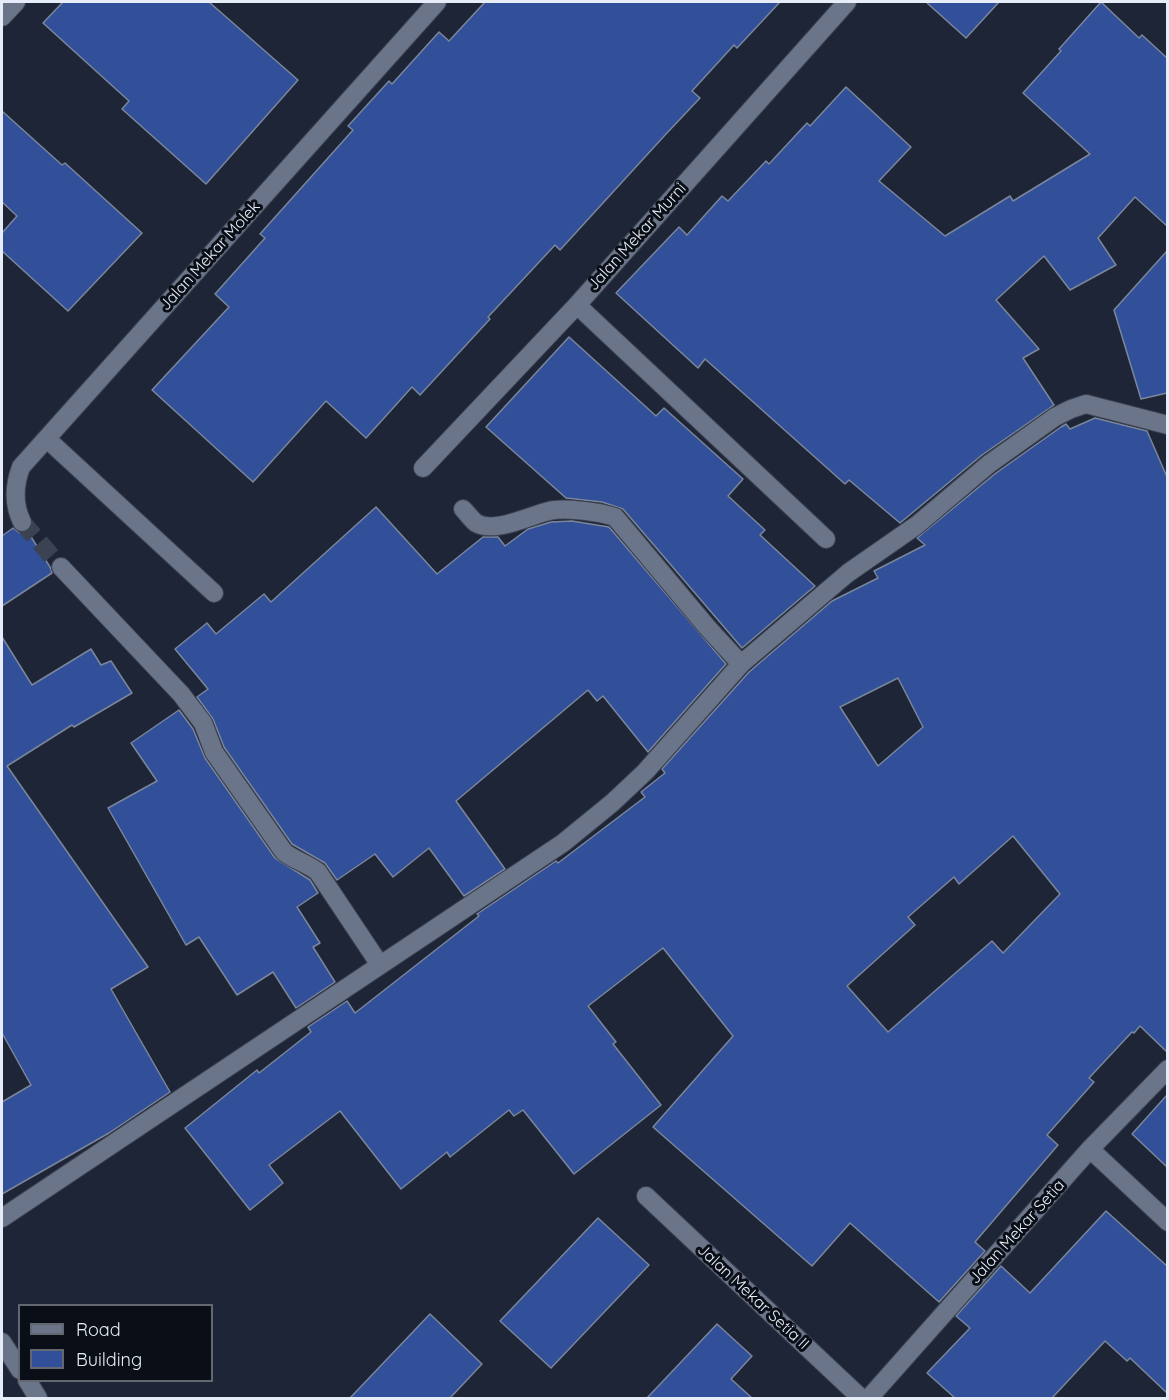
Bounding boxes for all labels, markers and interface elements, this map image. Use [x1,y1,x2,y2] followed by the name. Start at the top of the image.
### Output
[584,179,690,295] street label: Jalan Mekar Murni
[156,197,264,315] street label: Jalan Mekar Molek
[965,1176,1069,1288] street label: Jalan Mekar Setia
[693,1240,813,1354] street label: Jalan Mekar Setia II
[18,1304,213,1382] legend
[76,1318,121,1341] text: Road
[76,1348,142,1371] text: Building

